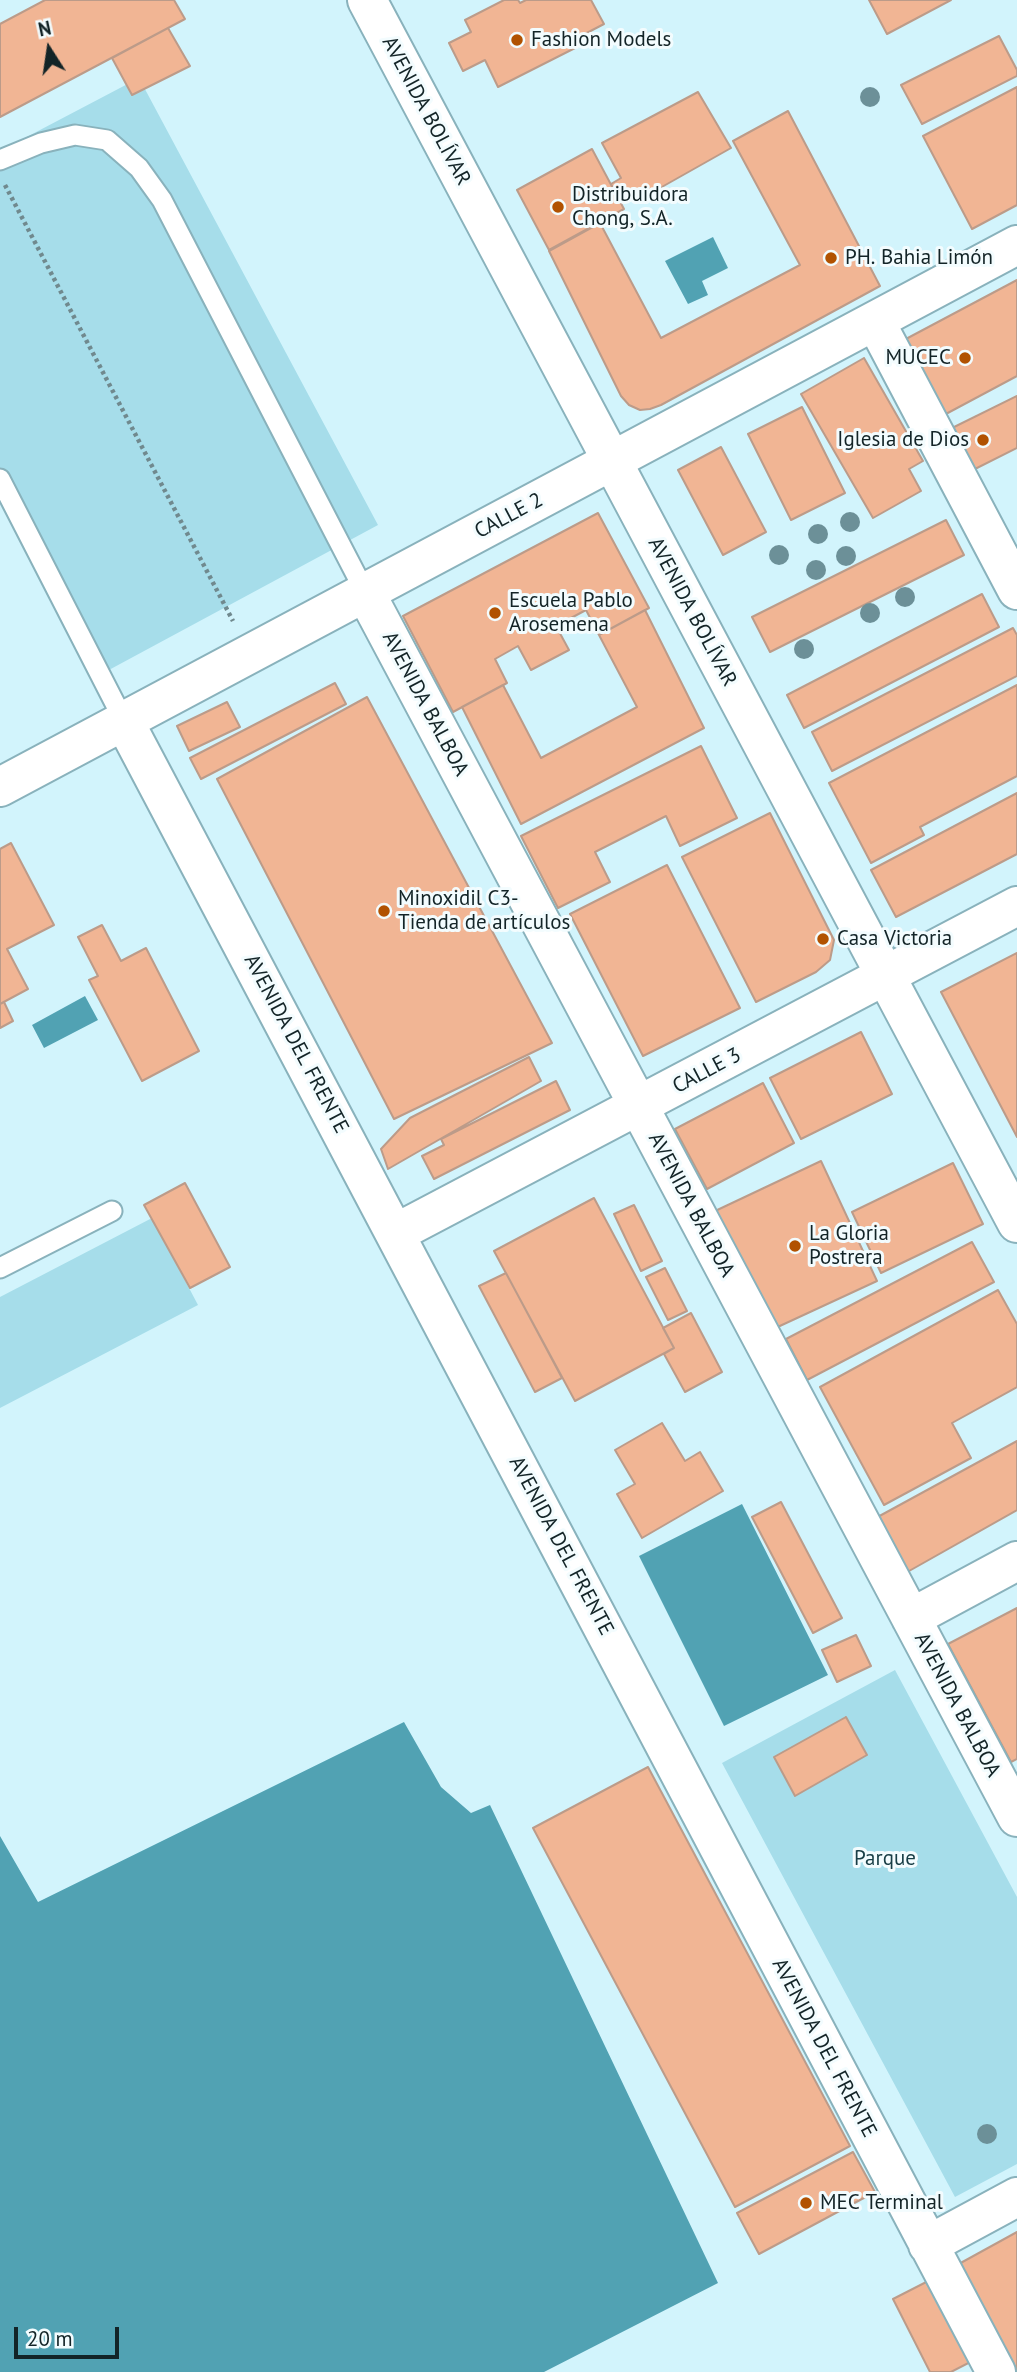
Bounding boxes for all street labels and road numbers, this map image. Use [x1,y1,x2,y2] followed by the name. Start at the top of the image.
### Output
[376,32,476,190] street label: AVENIDA BOLÍVAR
[471,488,547,544] street label: CALLE 2
[642,533,742,691] street label: AVENIDA BOLÍVAR
[376,628,474,780] street label: AVENIDA BALBOA
[238,950,354,1138] street label: AVENIDA DEL FRENTE
[669,1043,745,1099] street label: CALLE 3
[642,1129,740,1281] street label: AVENIDA BALBOA
[503,1452,619,1640] street label: AVENIDA DEL FRENTE
[908,1629,1006,1781] street label: AVENIDA BALBOA
[766,1954,882,2142] street label: AVENIDA DEL FRENTE

